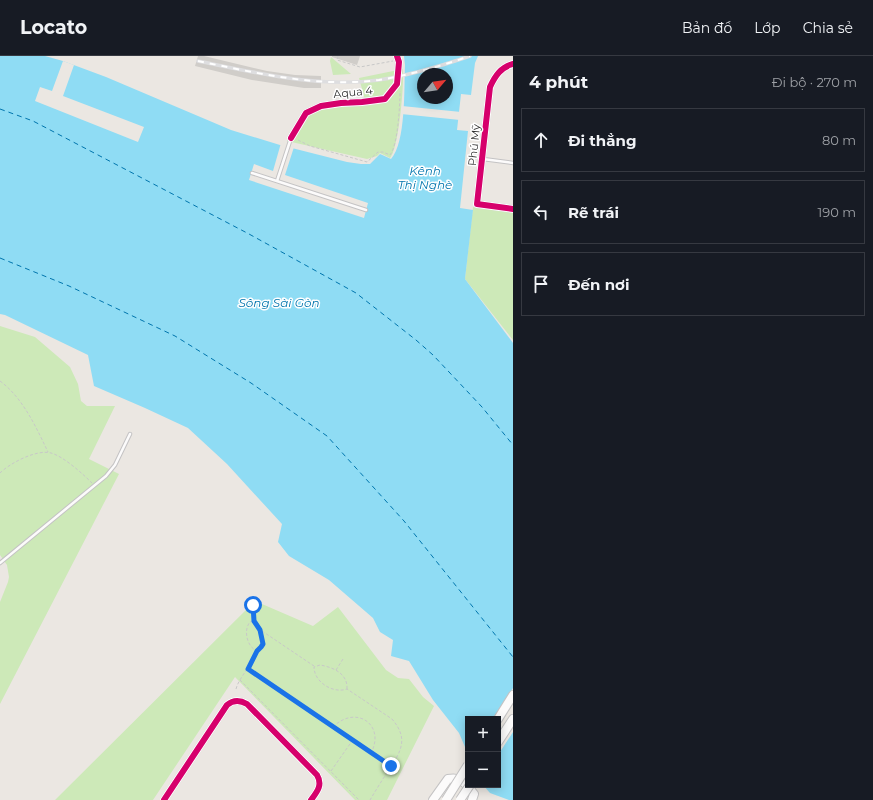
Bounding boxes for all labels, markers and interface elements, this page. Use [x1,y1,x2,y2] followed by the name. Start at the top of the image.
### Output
[20,16,87,39] text: Locato
[682,19,732,37] text: Bản đồ
[754,19,781,37] text: Lớp
[803,19,853,37] text: Chia sẻ
[417,68,453,104] north arrow
[529,72,588,92] text: 4 phút
[772,74,857,90] text: Đi bộ · 270 m
[333,83,374,101] street label: Aqua 4
[465,123,483,167] street label: Phú Mỹ
[530,129,552,151] icon: ahead
[568,131,636,150] text: Đi thẳng
[822,132,856,148] text: 80 m
[398,163,452,192] water label: Kênh Thị Nghè
[530,201,552,223] icon: left
[568,203,619,222] text: Rẽ trái
[818,204,856,220] text: 190 m
[530,273,552,295] icon: arrive
[568,275,629,294] text: Đến nơi
[238,295,320,310] water label: Sông Sài Gòn
[244,596,262,614] route start
[465,716,501,788] map controls
[465,716,501,752] button: +
[465,752,501,788] button: −
[382,757,400,775] route end

